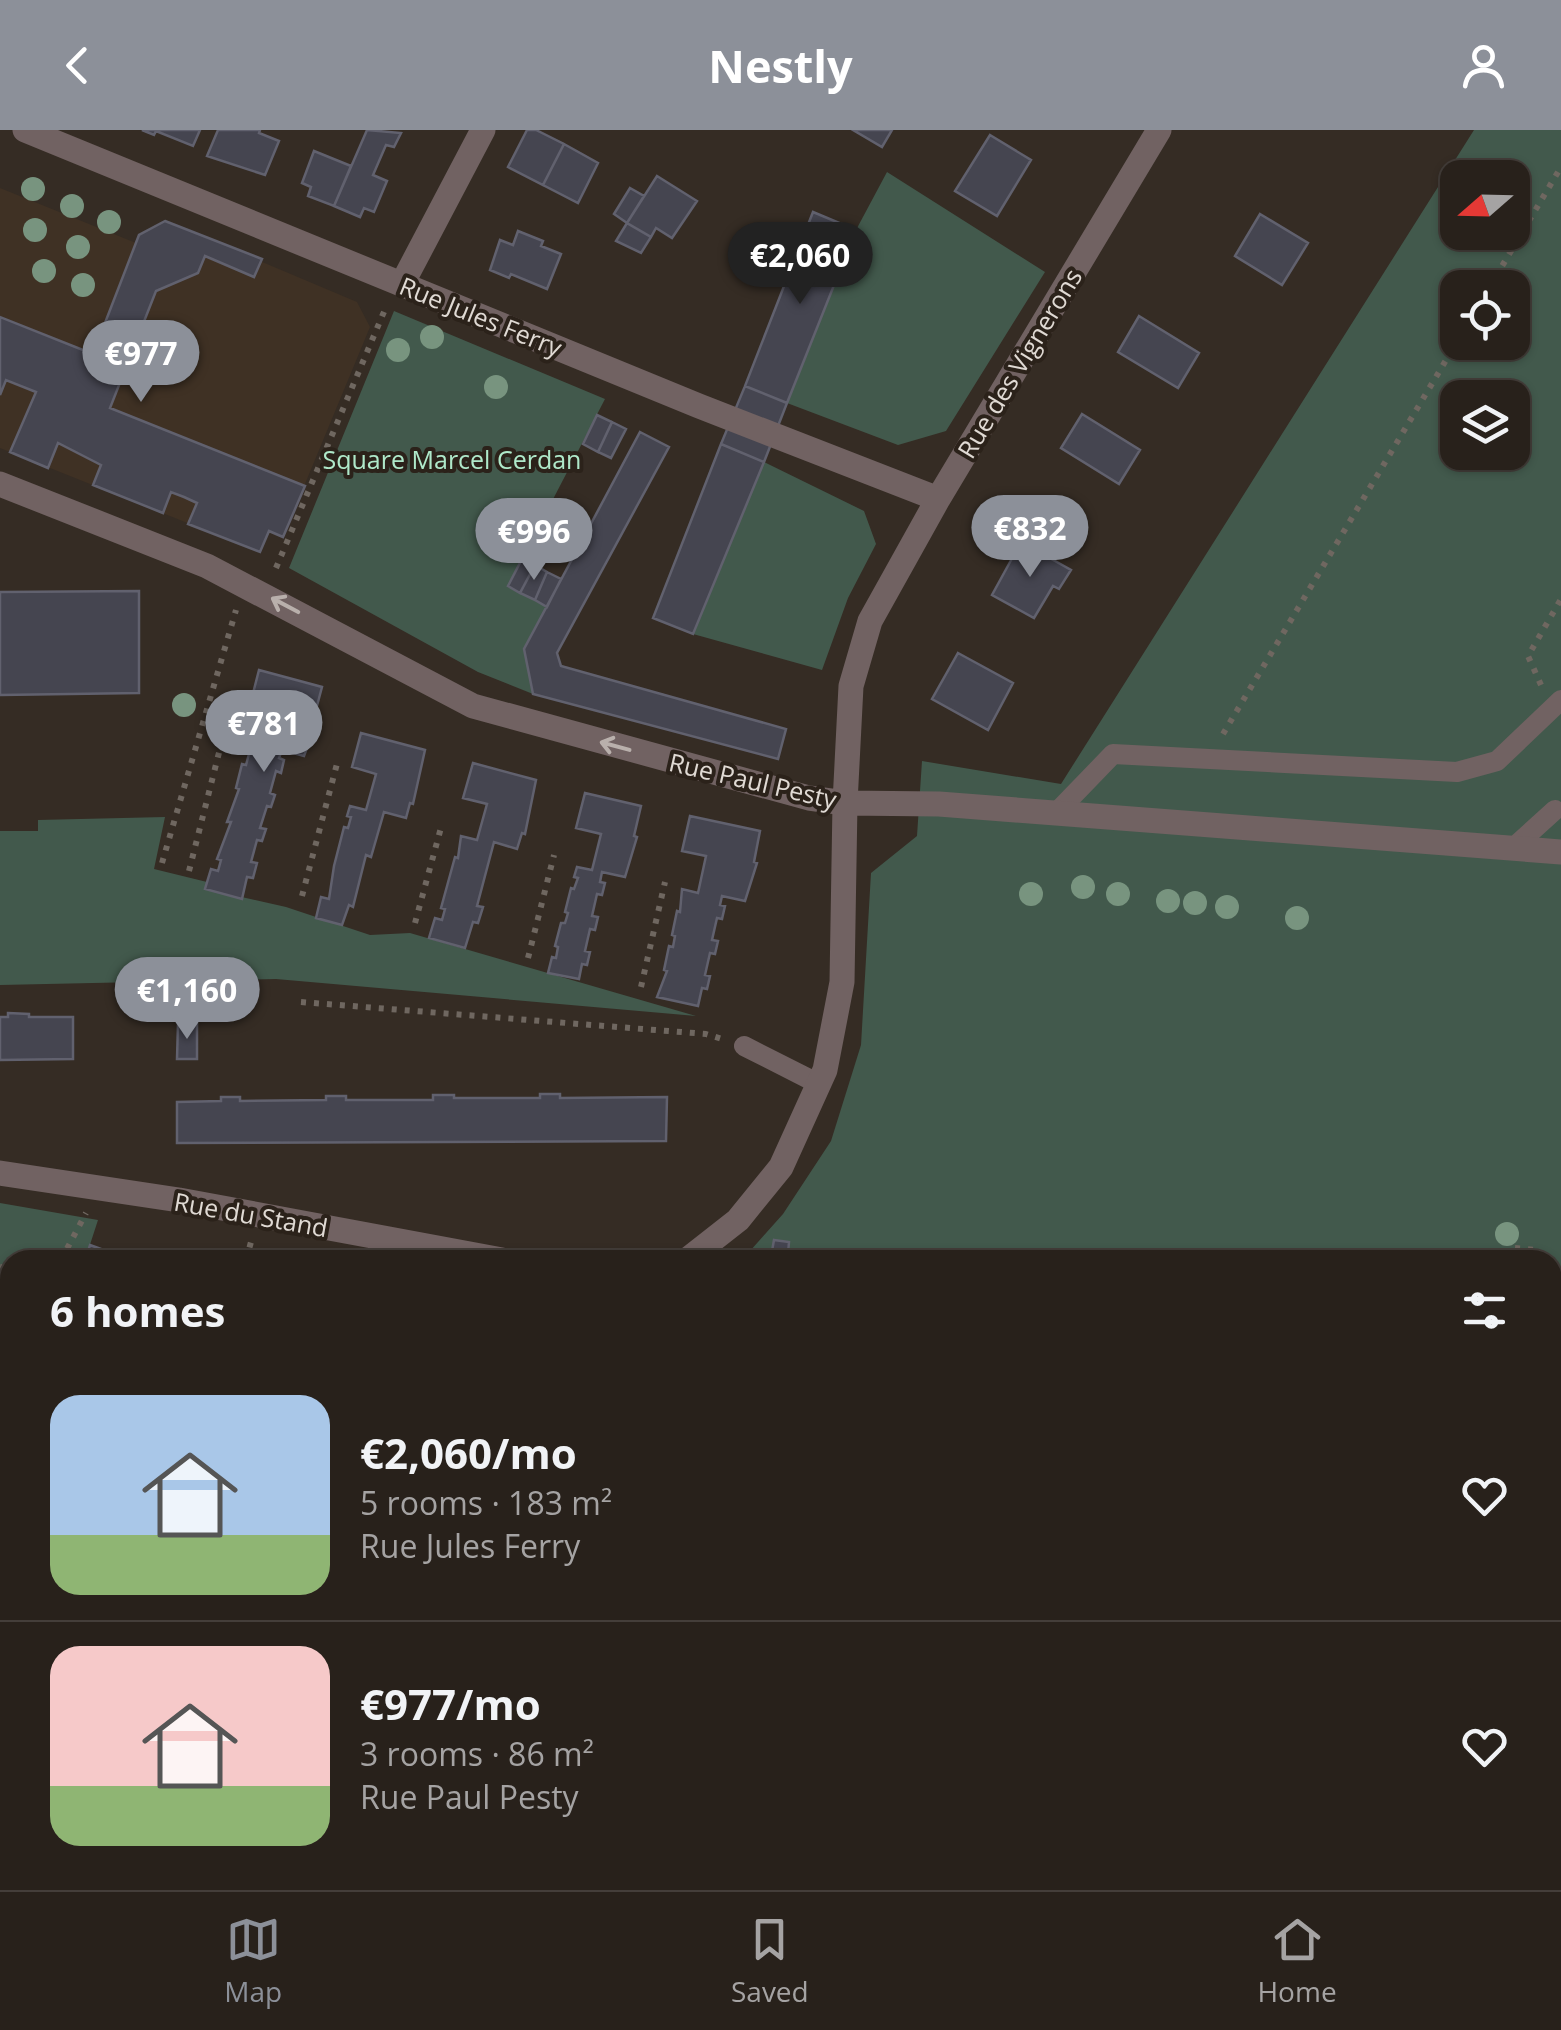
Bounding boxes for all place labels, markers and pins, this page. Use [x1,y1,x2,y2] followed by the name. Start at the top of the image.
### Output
[719,222,881,307] pin: €2,060
[82,320,200,405] pin: €977
[971,495,1089,580] pin: €832
[475,498,593,583] pin: €996
[205,690,323,775] pin: €781
[106,957,268,1042] pin: €1,160

